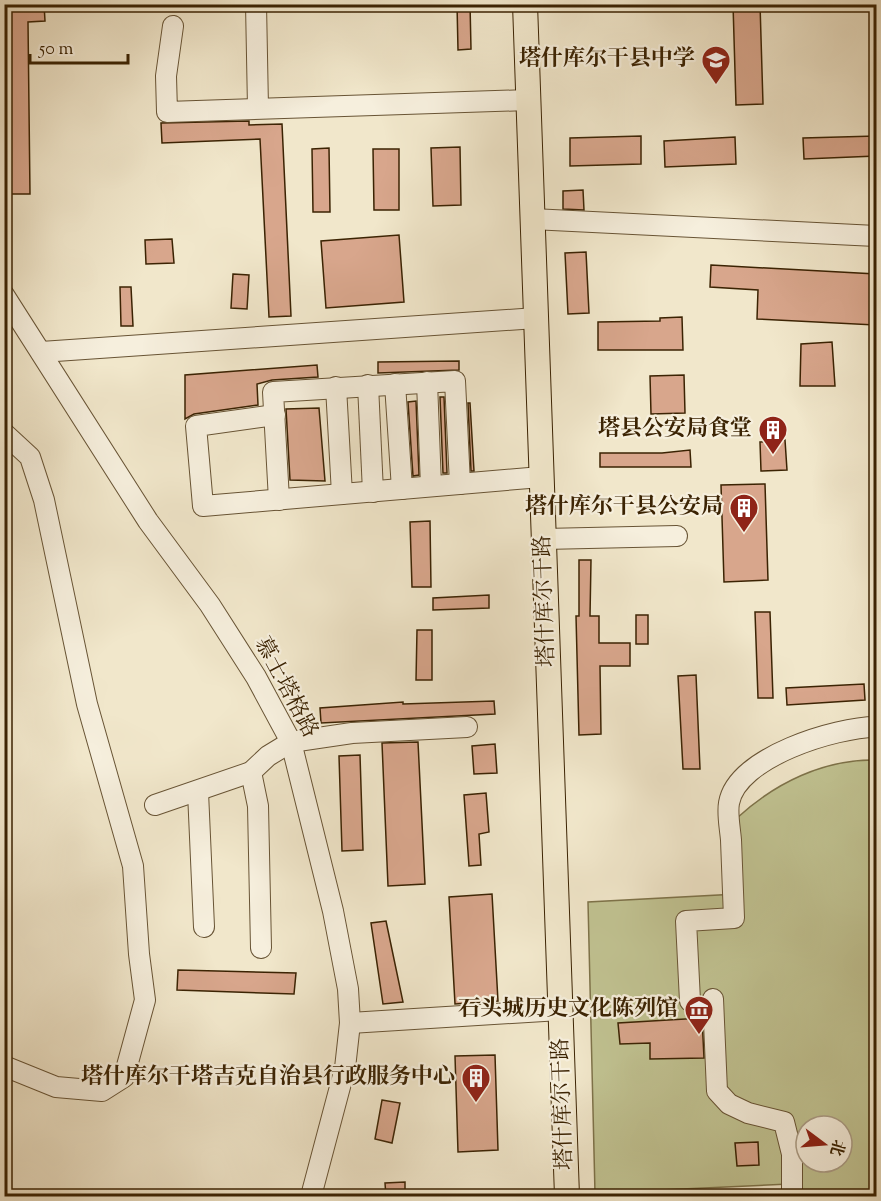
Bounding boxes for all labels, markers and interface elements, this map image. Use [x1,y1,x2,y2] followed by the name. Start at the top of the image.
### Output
[30,27,128,65] scale bar
[38,37,74,63] text: 50 m
[519,44,695,76] place label: 塔什库尔干县中学
[700,44,732,86] school or university icon: 塔什库尔干县中学
[598,414,752,446] place label: 塔县公安局食堂
[757,414,789,456] building icon: 塔县公安局食堂
[525,492,723,524] place label: 塔什库尔干县公安局
[728,492,760,534] building icon: 塔什库尔干县公安局
[528,534,564,668] street label: 塔什库尔干路
[245,632,325,744] street label: 慕士塔格路
[458,994,678,1026] place label: 石头城历史文化陈列馆
[683,994,715,1036] museum icon: 石头城历史文化陈列馆
[546,1037,582,1171] street label: 塔什库尔干路
[81,1062,455,1094] place label: 塔什库尔干塔吉克自治县行政服务中心
[460,1062,492,1104] building icon: 塔什库尔干塔吉克自治县行政服务中心
[794,1114,854,1174] north arrow
[823,1137,849,1158] text: 北

